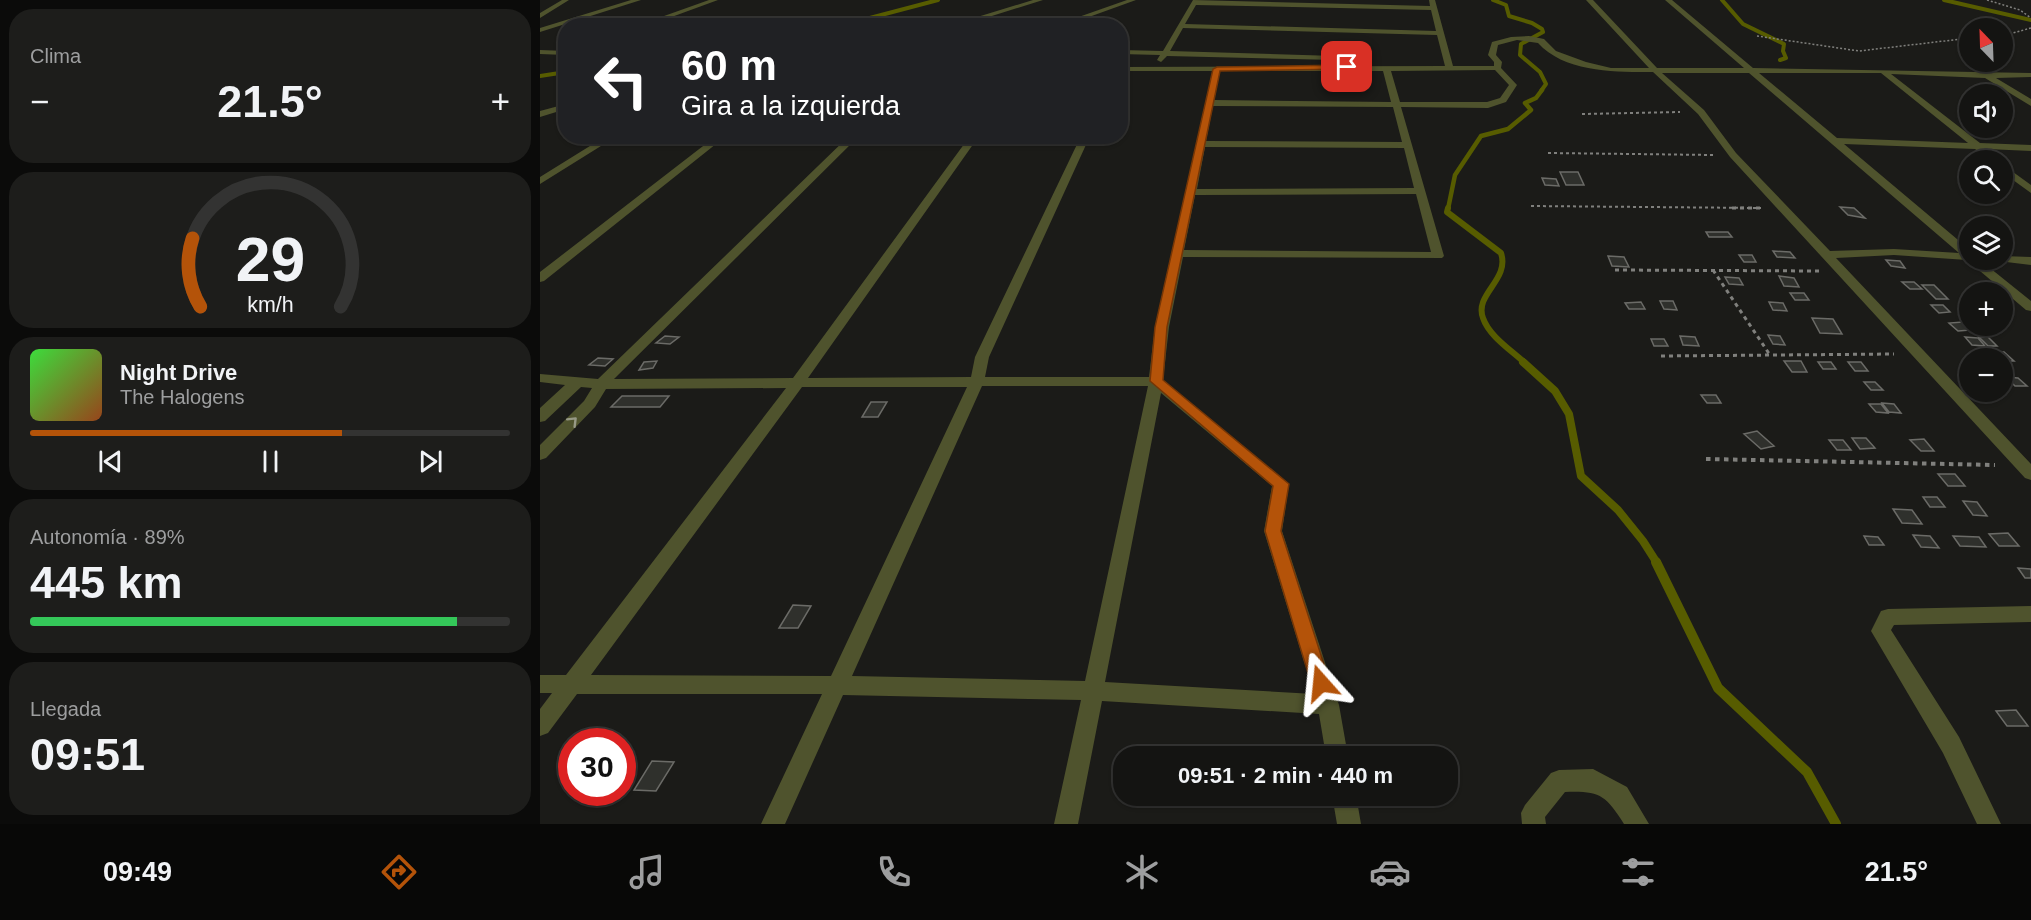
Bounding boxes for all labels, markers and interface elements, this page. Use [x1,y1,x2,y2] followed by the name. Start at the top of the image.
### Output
[1959,18,2013,72] north arrow
[1959,18,2013,402] map controls
[1321,41,1372,92] pin
[582,42,660,120] icon: left
[681,42,777,89] text: 60 m
[30,45,81,67] text: Clima
[1330,50,1363,83] icon: arrive
[217,76,323,127] text: 21.5°
[30,83,49,120] text: −
[491,83,510,120] text: +
[1959,84,2013,138] button: sound
[681,91,900,121] text: Gira a la izquierda
[1959,150,2013,204] button: search
[1959,216,2013,270] button: layers
[235,225,305,294] text: 29
[1959,282,2013,336] button: +
[247,293,293,317] text: km/h
[1959,348,2013,402] button: −
[120,360,237,385] text: Night Drive
[120,386,245,408] text: The Halogens
[565,417,576,428] one-way arrow
[94,445,127,478] icon: previous
[254,445,287,478] icon: pause
[414,445,447,478] icon: next
[30,526,185,548] text: Autonomía · 89%
[30,557,183,608] text: 445 km
[1289,651,1353,715] position arrow
[30,698,101,720] text: Llegada
[558,728,636,806] speed limit sign: 30
[30,729,145,780] text: 09:51
[1178,763,1393,788] text: 09:51 · 2 min · 440 m
[378,851,420,893] icon: directions
[626,851,668,893] icon: music
[873,851,915,893] icon: phone
[1121,851,1163,893] icon: climate
[1369,851,1411,893] icon: car
[1617,851,1659,893] icon: filters
[103,857,172,887] text: 09:49
[1865,857,1928,887] text: 21.5°

